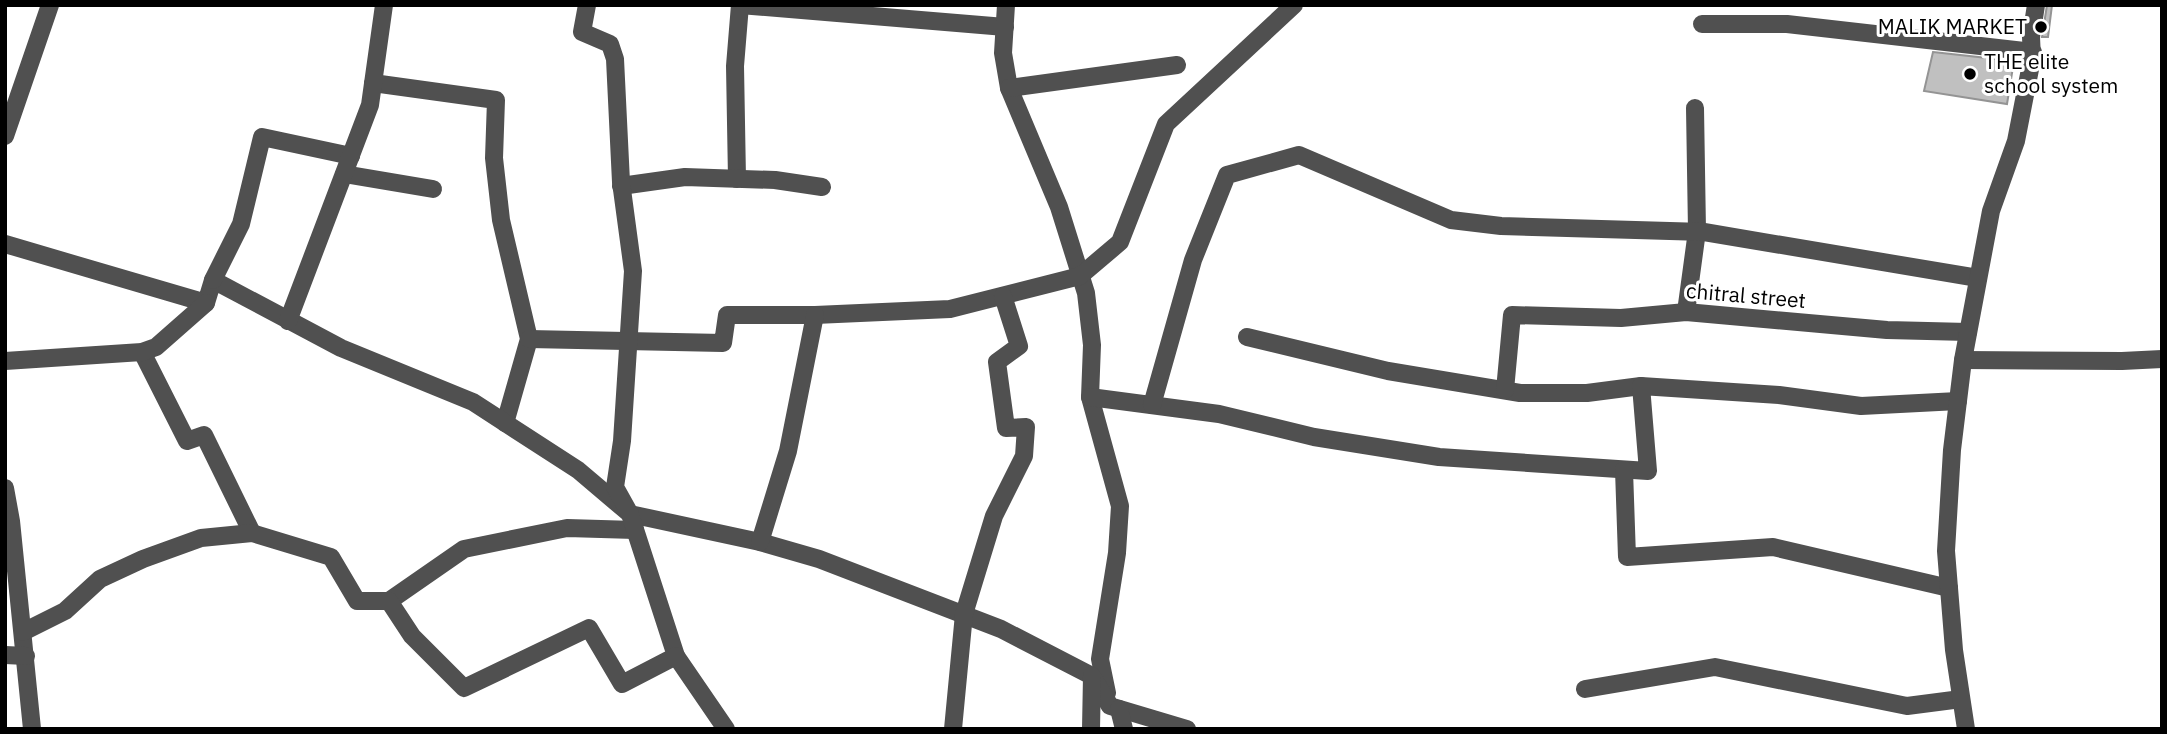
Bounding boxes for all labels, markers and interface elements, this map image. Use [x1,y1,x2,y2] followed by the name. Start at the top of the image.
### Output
[1878,12,2027,40] place label: MALIK MARKET
[2033,19,2049,35] marker: MALIK MARKET
[1984,47,2118,99] place label: THE elite school system
[1962,66,1978,82] marker: THE elite school system
[1685,276,1807,314] street label: chitral street

